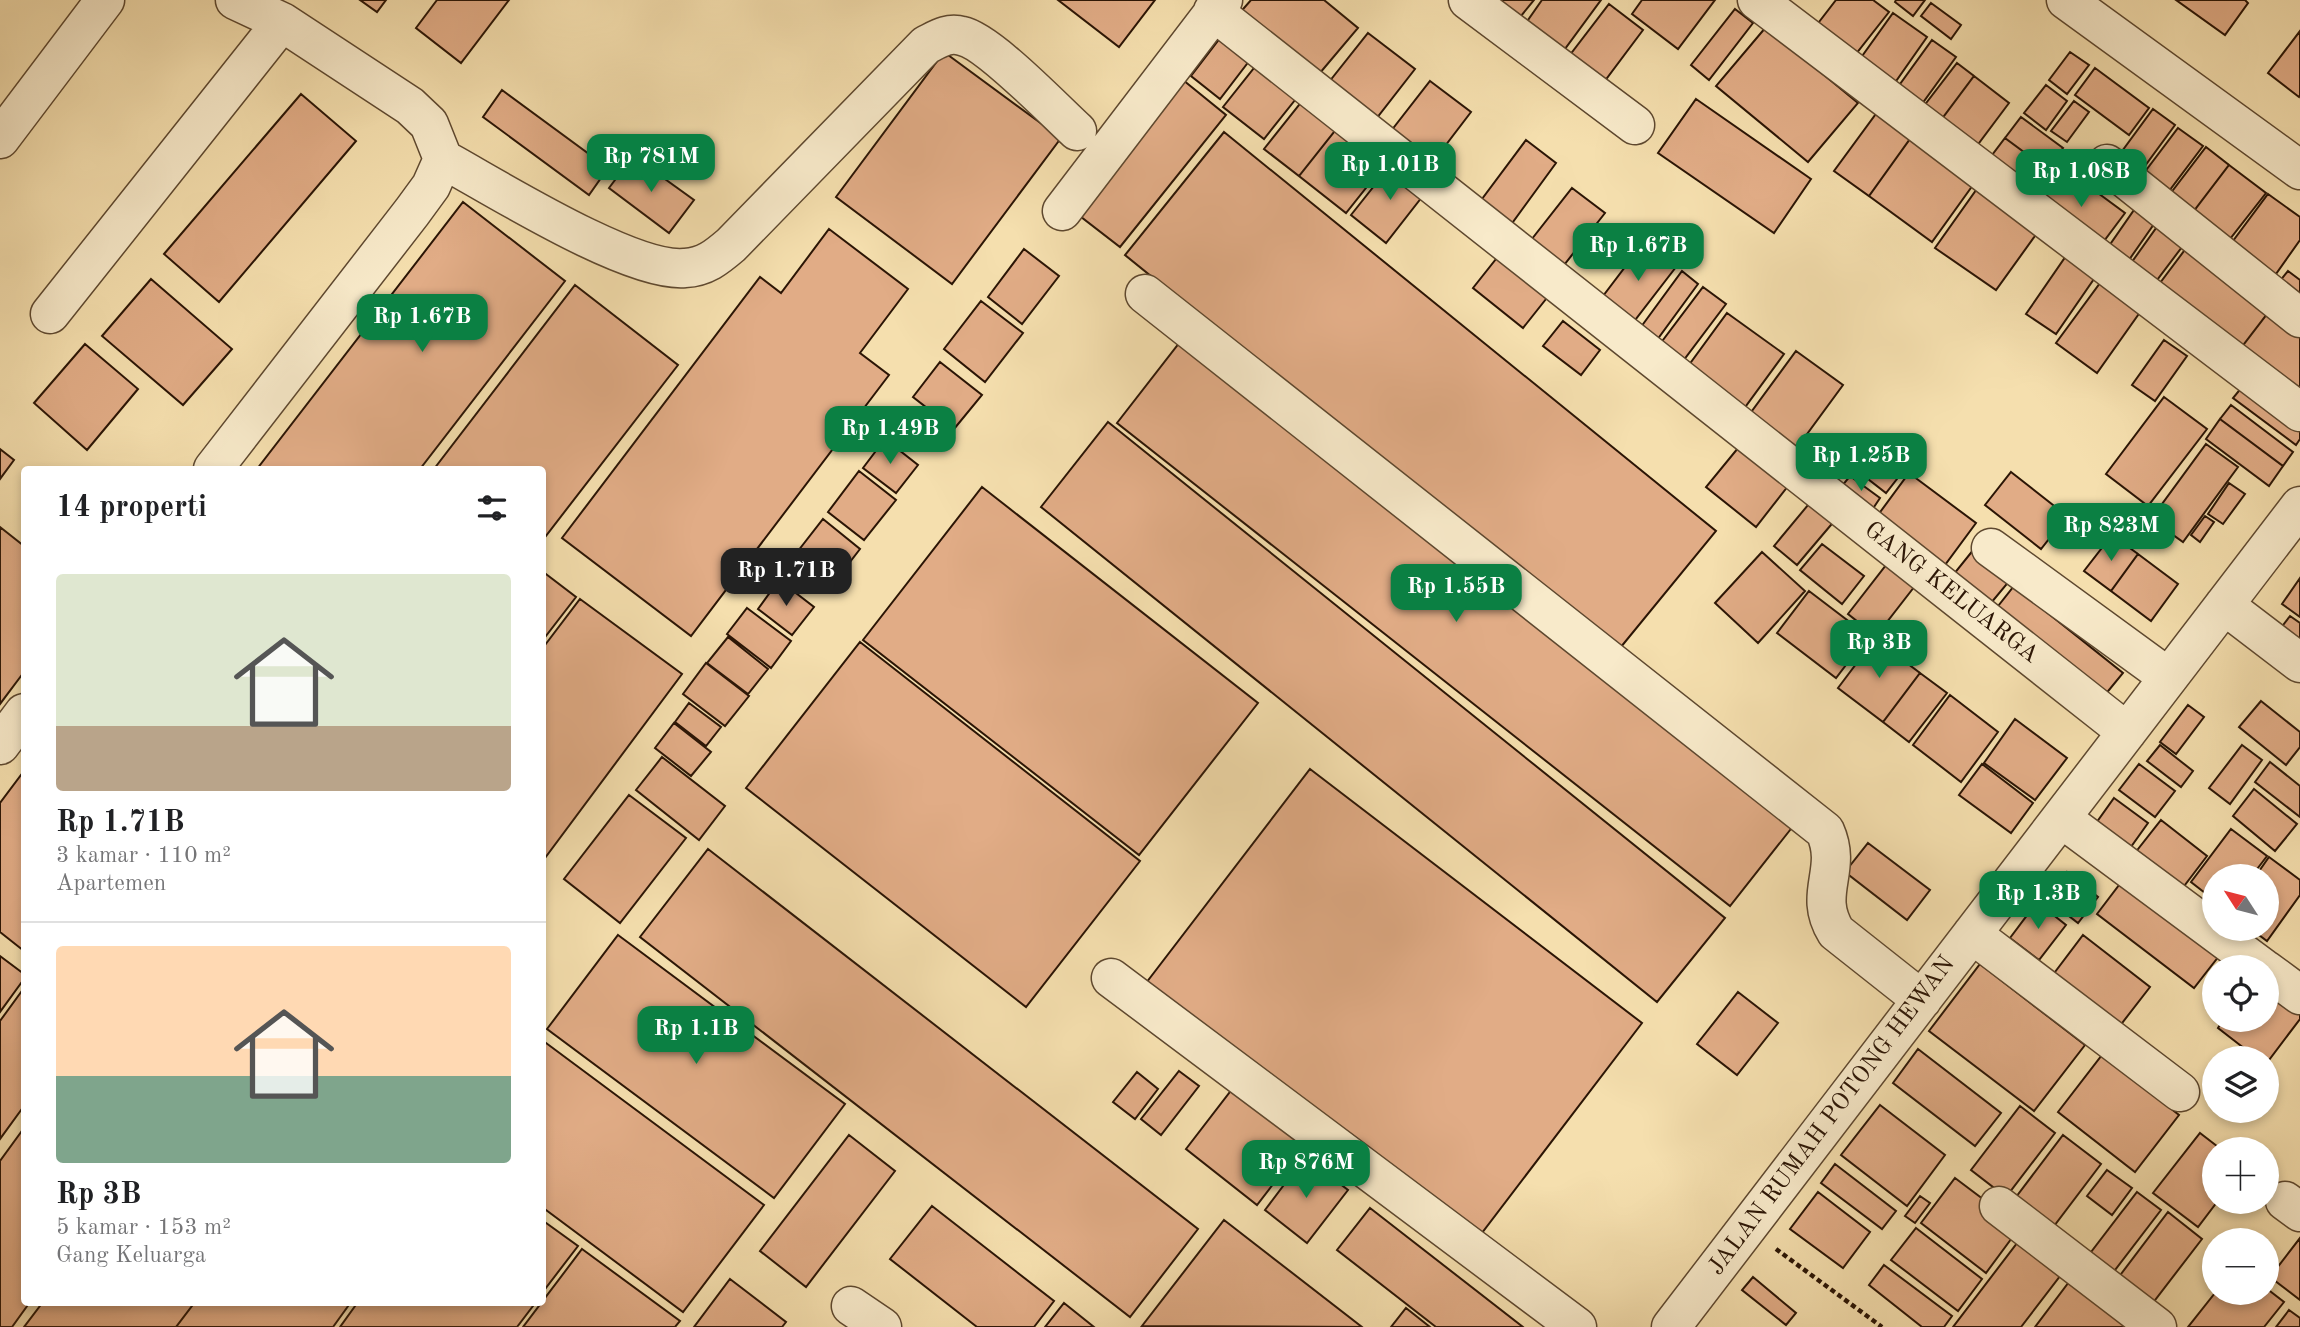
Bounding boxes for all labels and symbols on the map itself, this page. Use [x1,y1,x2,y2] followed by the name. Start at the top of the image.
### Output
[586,134,716,194] pin: Rp 781M
[1318,142,1462,202] pin: Rp 1.01B
[2009,150,2153,209] pin: Rp 1.08B
[1566,224,1710,283] pin: Rp 1.67B
[350,294,494,354] pin: Rp 1.67B
[818,406,962,466] pin: Rp 1.49B
[1789,434,1933,493] pin: Rp 1.25B
[2046,504,2176,563] pin: Rp 823M
[1860,518,2042,668] street label: GANG KELUARGA
[714,548,858,608] pin: Rp 1.71B
[1384,564,1528,624] pin: Rp 1.55B
[1830,620,1928,680] pin: Rp 3B
[2202,864,2278,942] north arrow
[1973,872,2103,931] pin: Rp 1.3B
[1704,952,1960,1280] street label: JALAN RUMAH POTONG HEWAN
[631,1006,761,1066] pin: Rp 1.1B
[1241,1140,1371,1200] pin: Rp 876M

